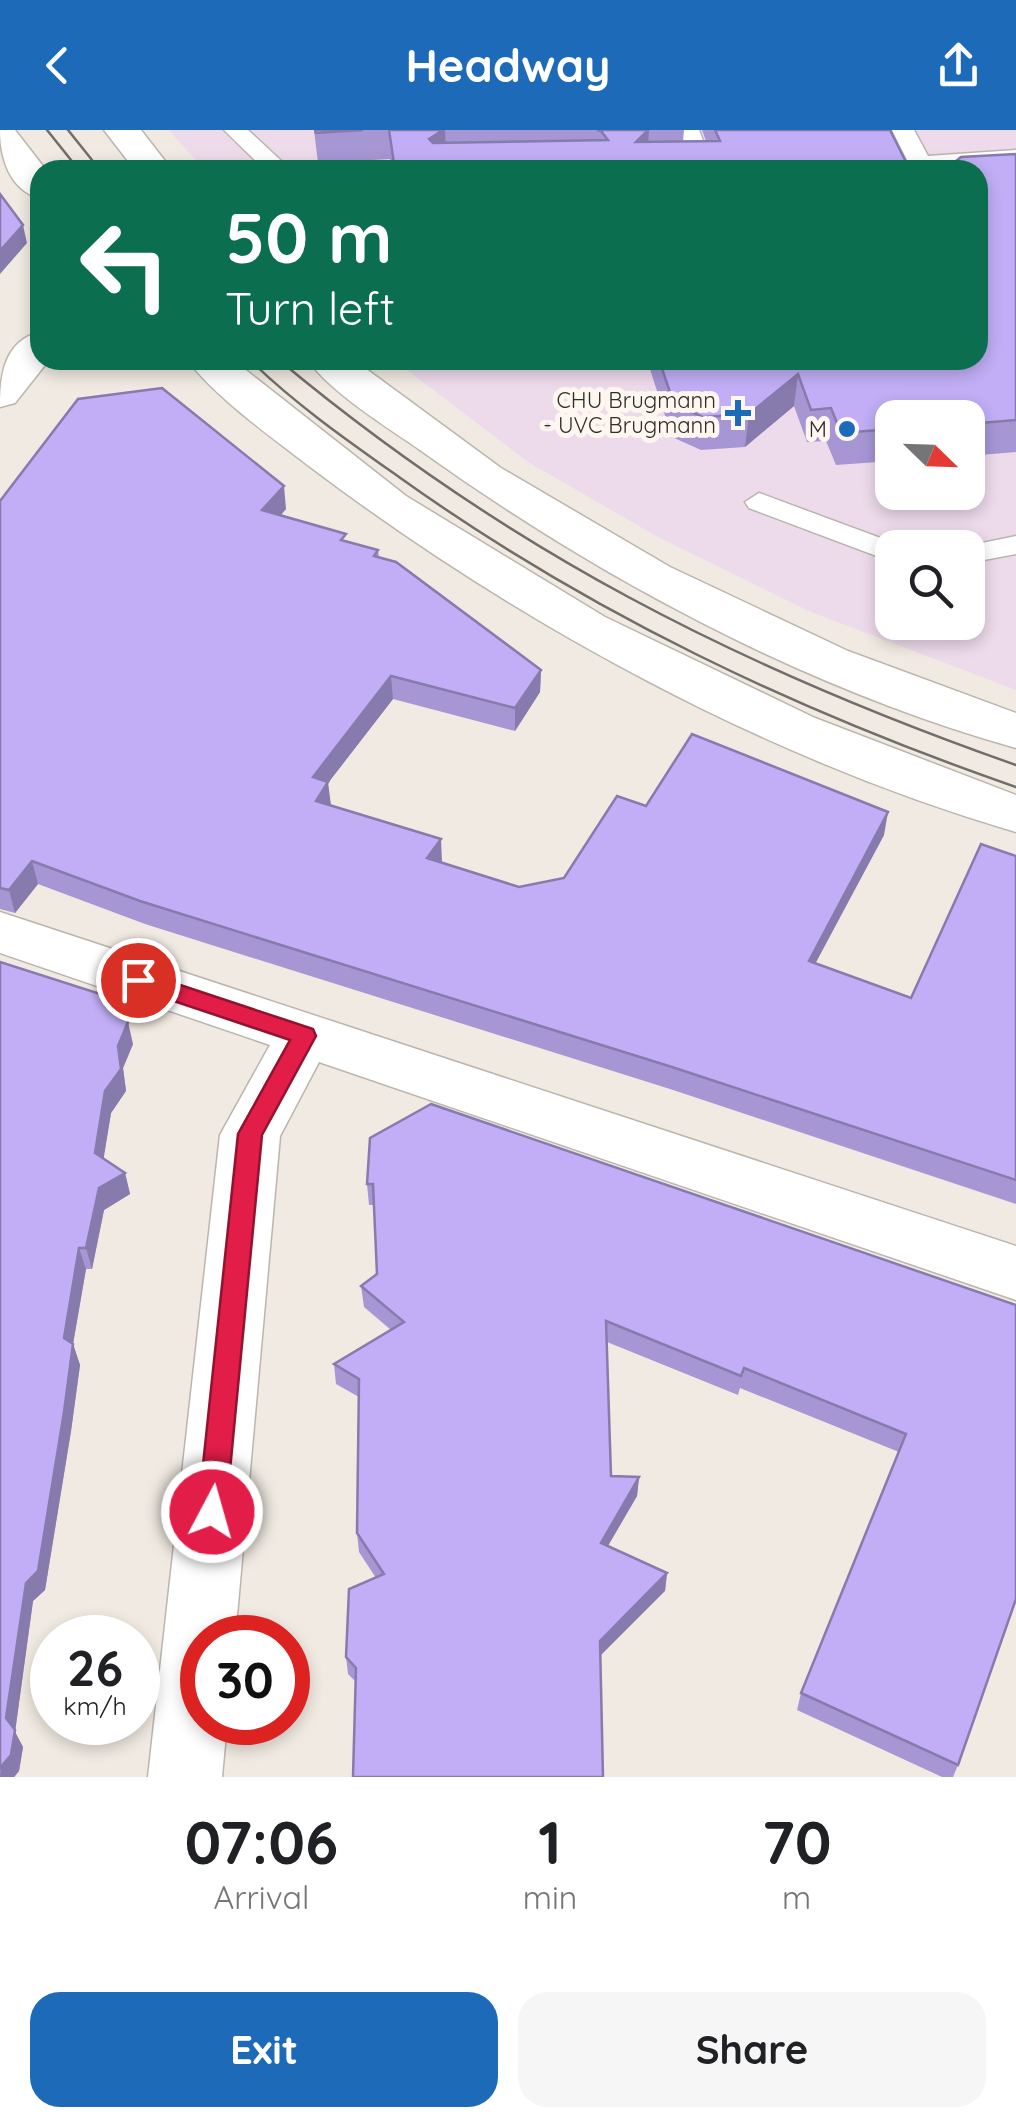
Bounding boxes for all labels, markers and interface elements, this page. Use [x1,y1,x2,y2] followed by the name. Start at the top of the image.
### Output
[405,37,611,93] text: Headway
[30,38,85,93] icon: back
[931,38,986,93] icon: share
[225,193,392,281] text: 50 m
[60,200,190,330] icon: left
[225,280,395,336] text: Turn left
[543,386,716,439] place label: CHU Brugmann - UVC Brugmann
[725,400,751,426] marker: CHU Brugmann - UVC Brugmann
[875,400,985,510] north arrow
[875,400,985,640] map controls
[809,415,827,443] place label: M
[836,418,858,440] marker: M
[875,530,985,640] button: search
[96,938,181,1023] pin
[111,953,166,1008] icon: arrive
[160,1460,264,1564] position arrow
[180,1615,310,1745] speed limit sign: 30
[67,1636,123,1699] text: 26
[63,1690,127,1721] text: km/h
[184,1804,338,1879] text: 07:06
[538,1804,562,1879] text: 1
[762,1804,832,1879] text: 70
[213,1877,309,1917] text: Arrival
[523,1877,577,1917] text: min
[782,1877,811,1917] text: m
[30,1992,498,2107] button: Exit
[518,1992,986,2107] button: Share

